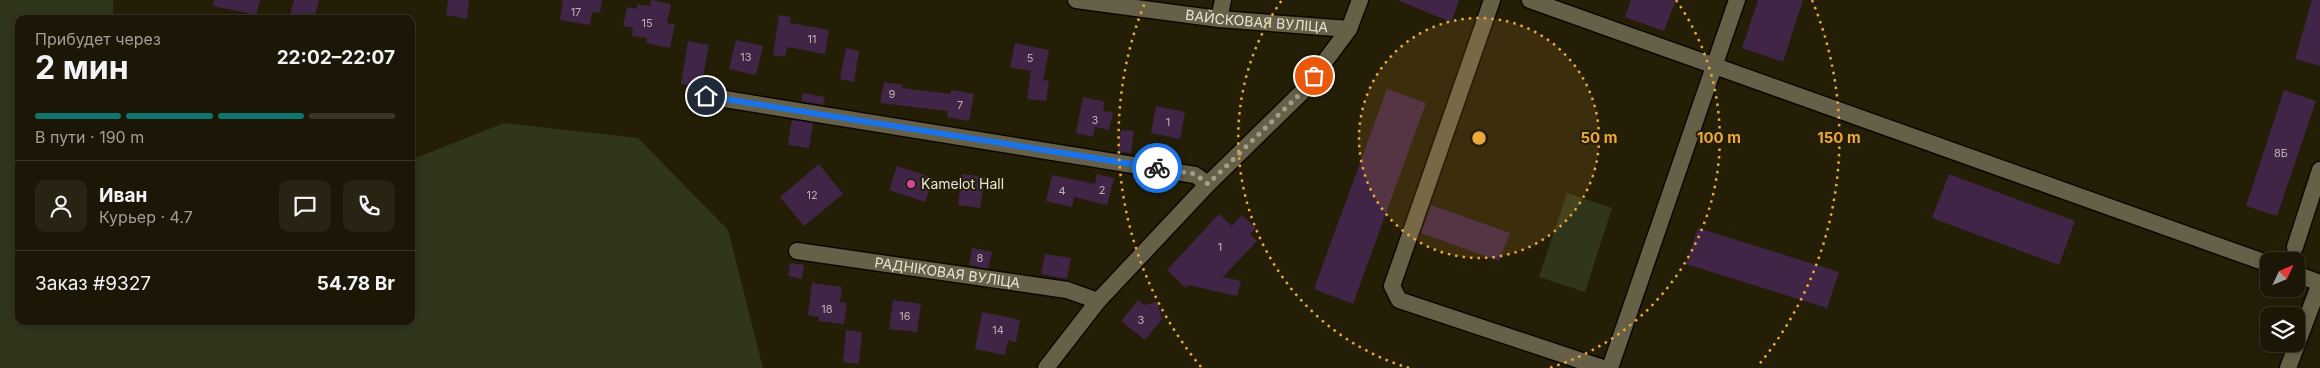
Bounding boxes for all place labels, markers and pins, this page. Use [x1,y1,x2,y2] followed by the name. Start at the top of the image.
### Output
[1293,55,1335,97] pin
[685,75,727,117] pin
[1470,129,1488,147] centre of rings
[921,175,1004,192] place label: Kamelot Hall
[905,178,917,190] marker: Kamelot Hall

